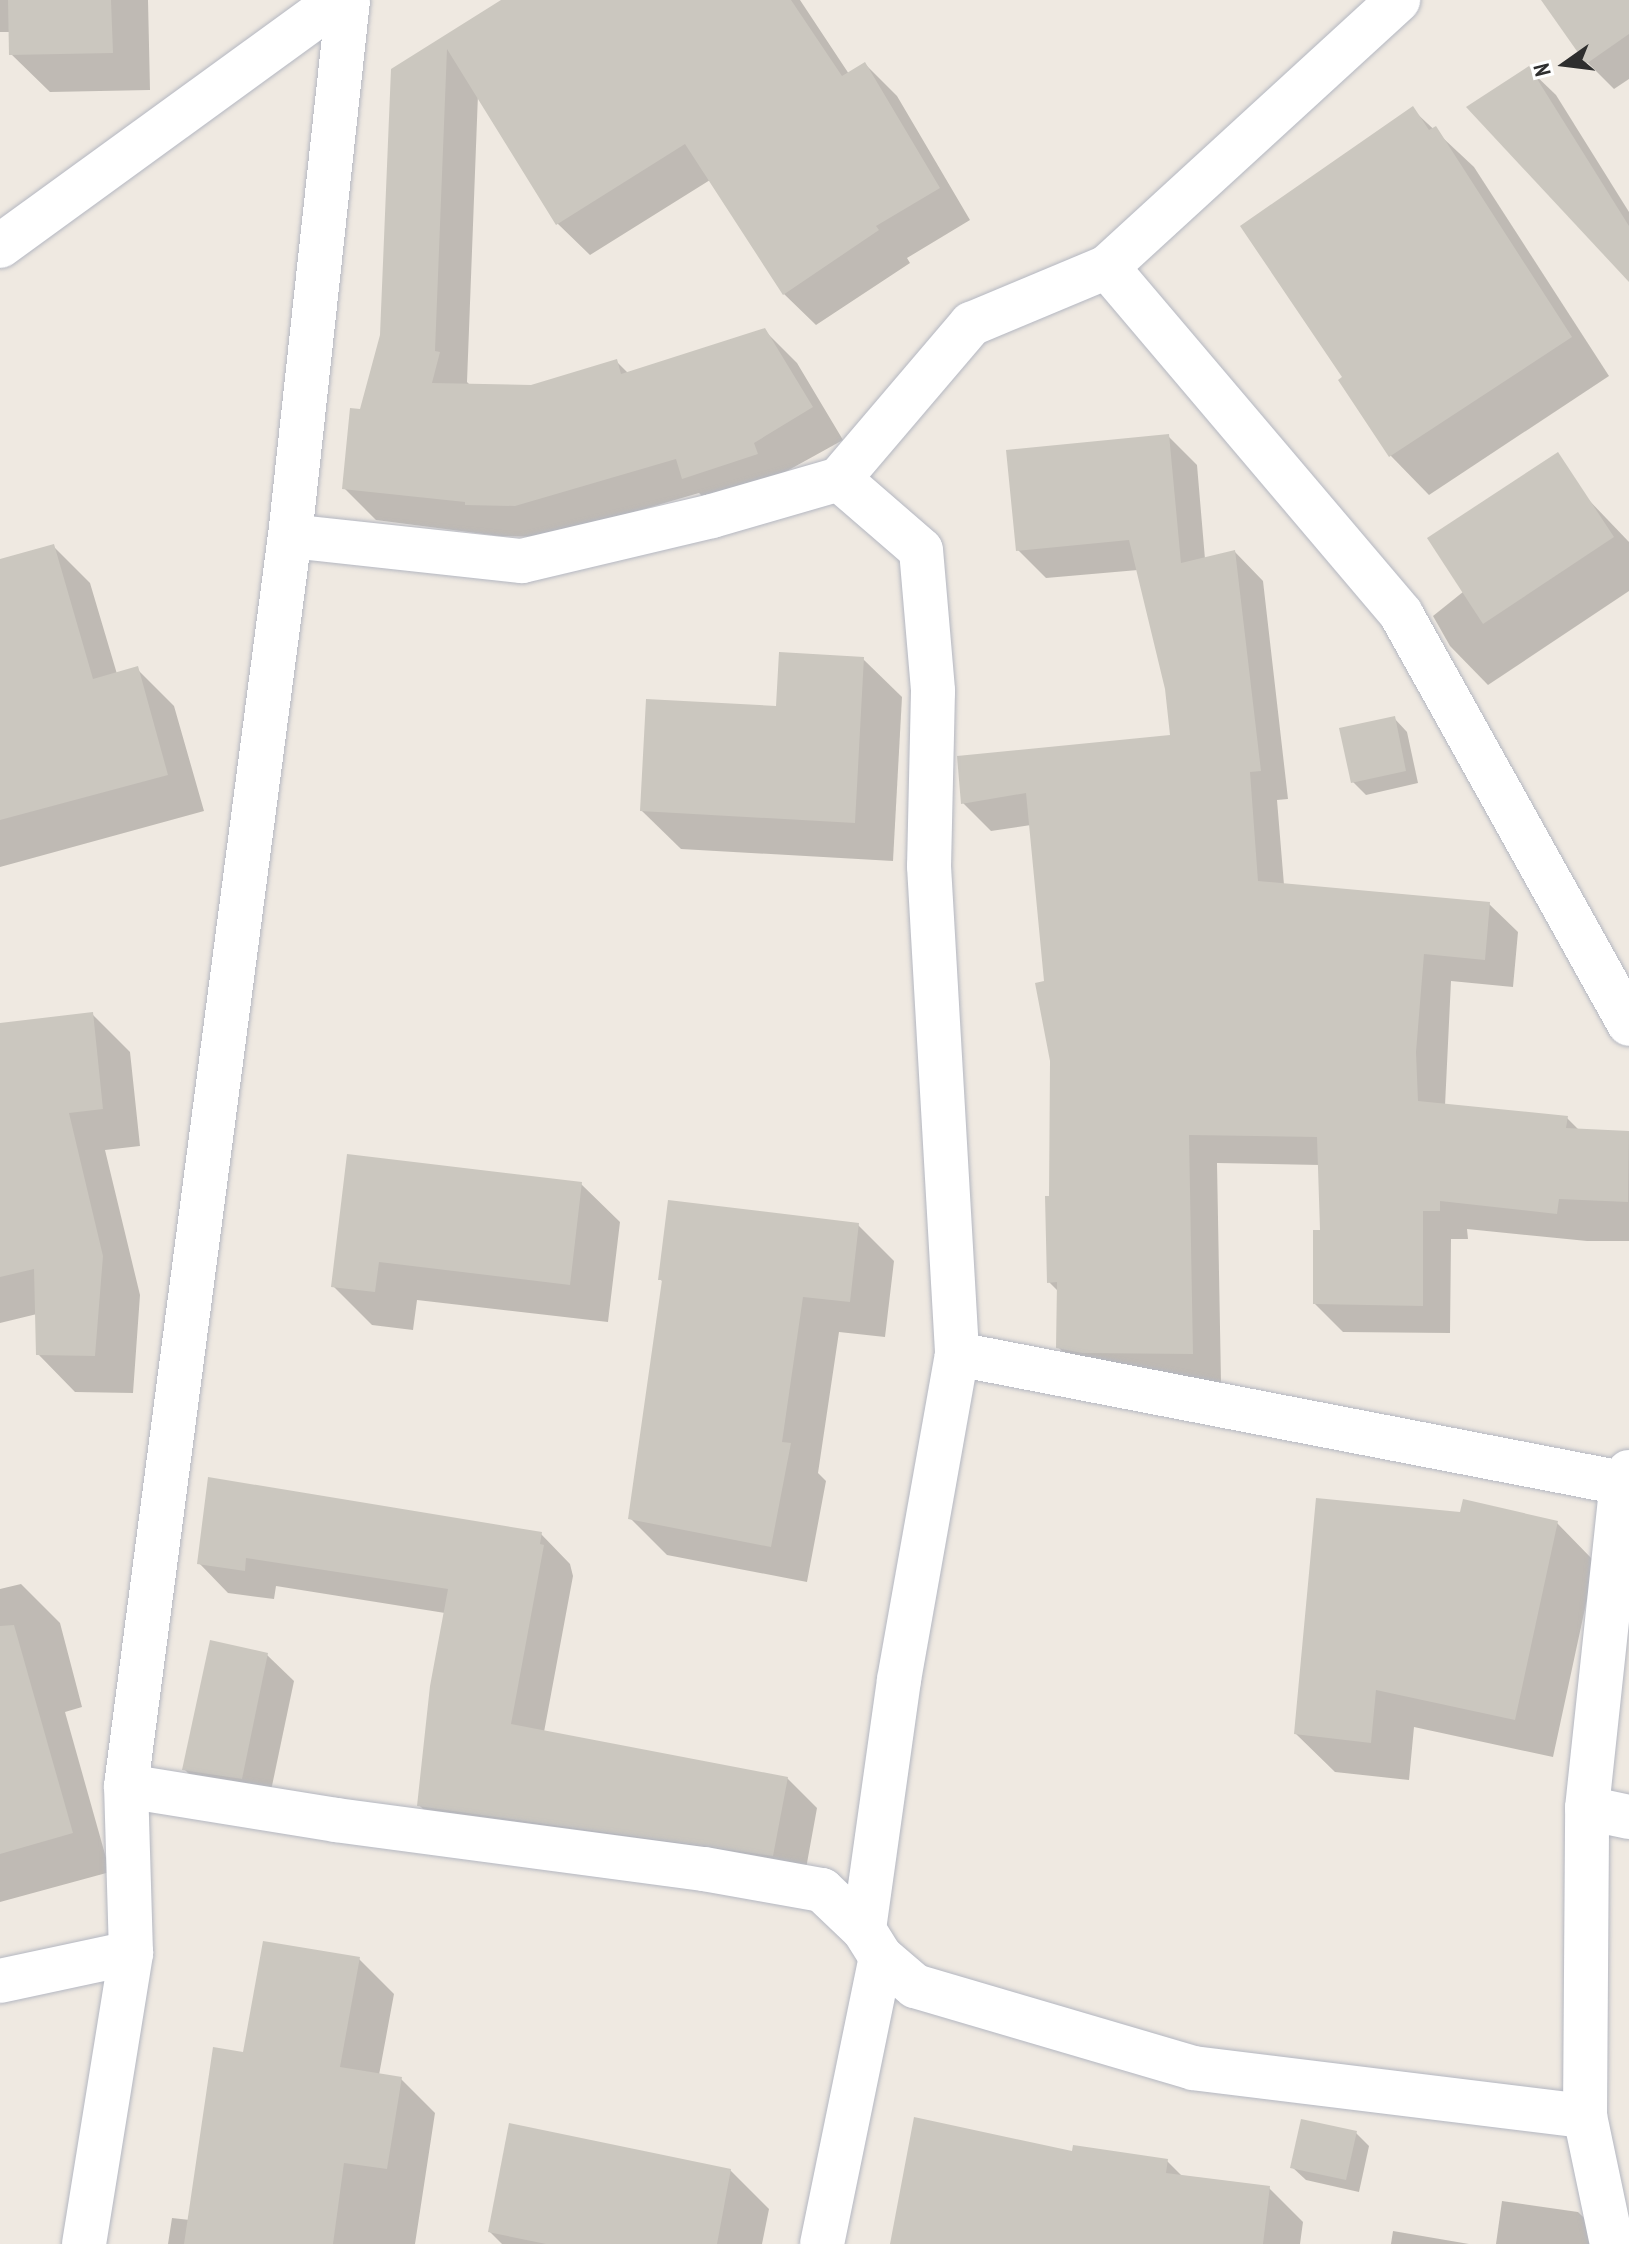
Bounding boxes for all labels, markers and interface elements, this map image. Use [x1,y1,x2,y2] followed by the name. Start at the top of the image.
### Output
[1525,24,1605,104] north arrow
[1527,61,1557,79] text: N

